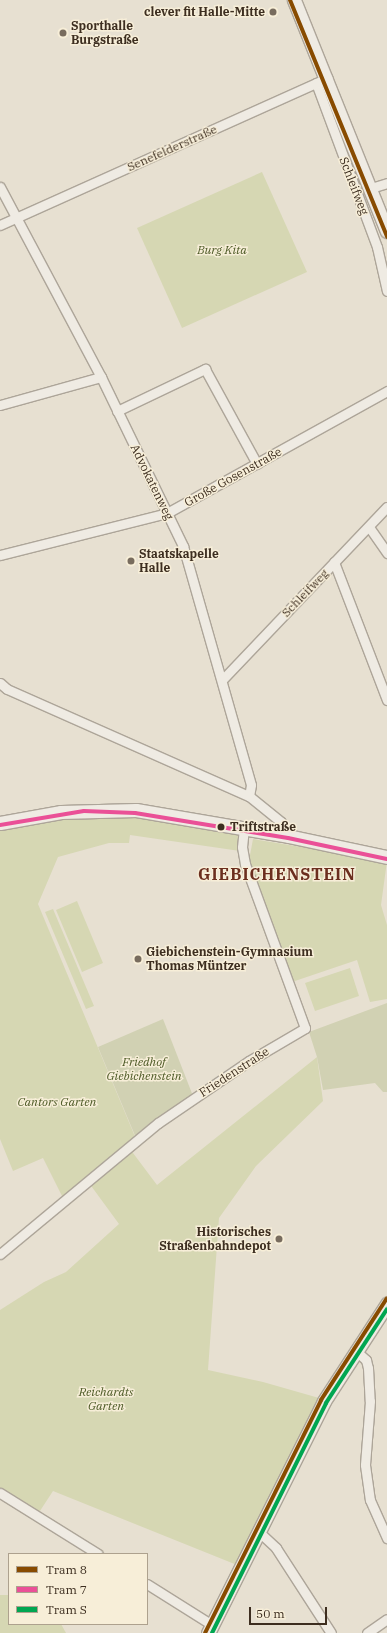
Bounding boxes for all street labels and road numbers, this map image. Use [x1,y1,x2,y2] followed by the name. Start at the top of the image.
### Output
[125,122,219,174] street label: Senefelderstraße
[336,155,372,217] street label: Schleifweg
[127,442,177,522] street label: Advokatenweg
[182,444,284,510] street label: Große Gosenstraße
[279,566,331,620] street label: Schleifweg
[196,1044,272,1100] street label: Friedenstraße

